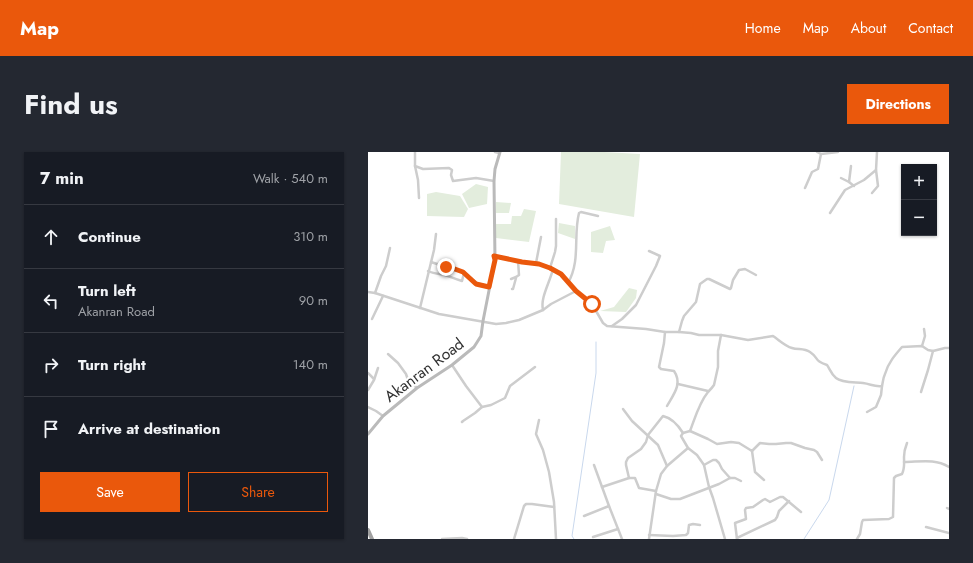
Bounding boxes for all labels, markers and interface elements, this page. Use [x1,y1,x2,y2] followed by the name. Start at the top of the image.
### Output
[20,15,59,42] text: Map
[745,18,781,38] text: Home
[803,18,829,38] text: Map
[851,18,886,38] text: About
[908,18,953,38] text: Contact
[24,84,118,125] text: Find us
[847,84,949,124] button: Directions
[901,164,937,236] map controls
[901,164,937,200] button: +
[40,166,84,190] text: 7 min
[253,169,328,188] text: Walk · 540 m
[901,200,937,236] button: −
[40,226,62,248] icon: ahead
[78,226,141,248] text: Continue
[293,227,328,246] text: 310 m
[437,258,455,276] route end
[78,280,136,302] text: Turn left
[40,290,62,312] icon: left
[299,291,328,310] text: 90 m
[583,295,601,313] route start
[78,302,155,321] text: Akanran Road
[379,332,469,408] street label: Akanran Road
[40,354,62,376] icon: right
[78,354,146,376] text: Turn right
[293,355,328,374] text: 140 m
[40,418,62,440] icon: arrive
[78,418,220,440] text: Arrive at destination
[40,472,180,512] button: Save
[188,472,328,512] button: Share

